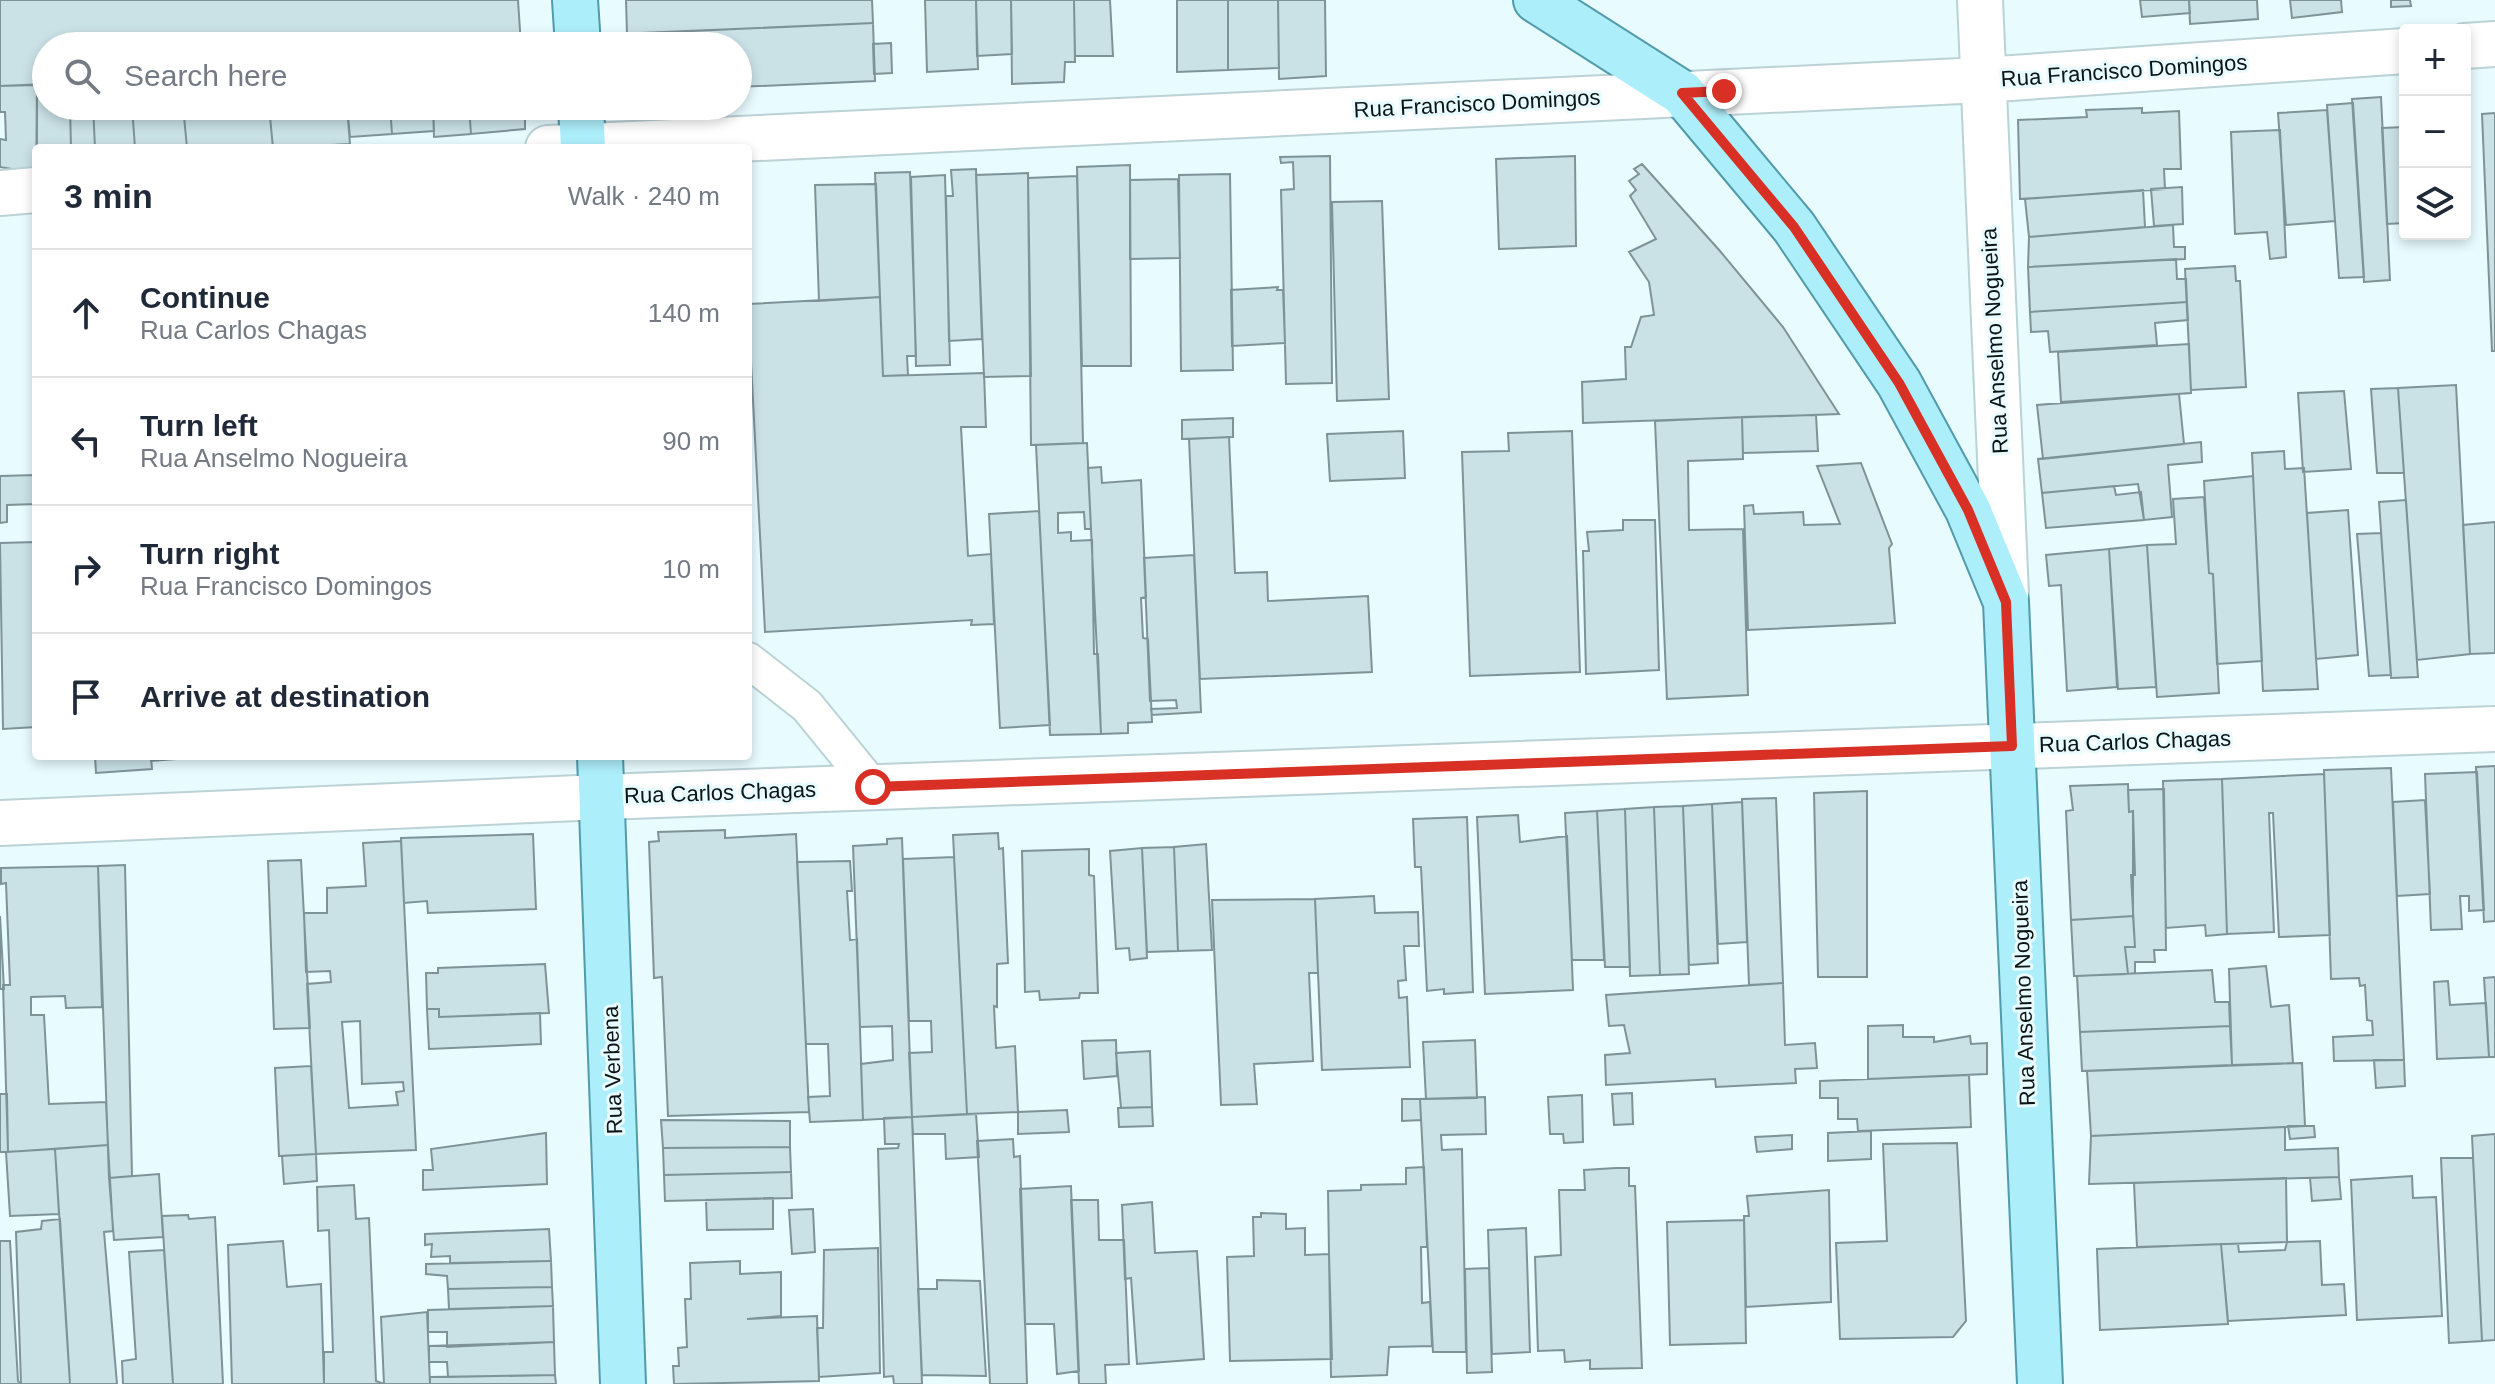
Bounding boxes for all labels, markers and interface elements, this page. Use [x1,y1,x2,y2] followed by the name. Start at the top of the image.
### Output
[2399,24,2471,240] map controls
[2399,24,2471,96] button: +
[32,32,752,120] search box
[2000,49,2248,92] street label: Rua Francisco Domingos
[60,54,104,98] icon: search
[124,59,287,92] text: Search here
[1706,73,1742,109] route end
[1353,85,1601,122] street label: Rua Francisco Domingos
[2399,96,2471,168] button: −
[2399,168,2471,240] button: layers
[64,177,153,215] text: 3 min
[568,181,720,211] text: Walk · 240 m
[1976,227,2013,455] street label: Rua Anselmo Nogueira
[140,281,270,314] text: Continue
[64,291,108,335] icon: ahead
[648,298,720,328] text: 140 m
[140,315,367,345] text: Rua Carlos Chagas
[140,409,258,442] text: Turn left
[64,419,108,463] icon: left
[662,426,720,456] text: 90 m
[140,443,407,473] text: Rua Anselmo Nogueira
[140,537,279,570] text: Turn right
[64,547,108,591] icon: right
[662,554,720,584] text: 10 m
[140,571,432,601] text: Rua Francisco Domingos
[64,675,108,719] icon: arrive
[140,680,430,713] text: Arrive at destination
[2039,726,2231,757] street label: Rua Carlos Chagas
[855,769,891,805] route start
[624,777,816,808] street label: Rua Carlos Chagas
[2007,879,2040,1106] street label: Rua Anselmo Nogueira
[598,1005,627,1135] street label: Rua Verbena

